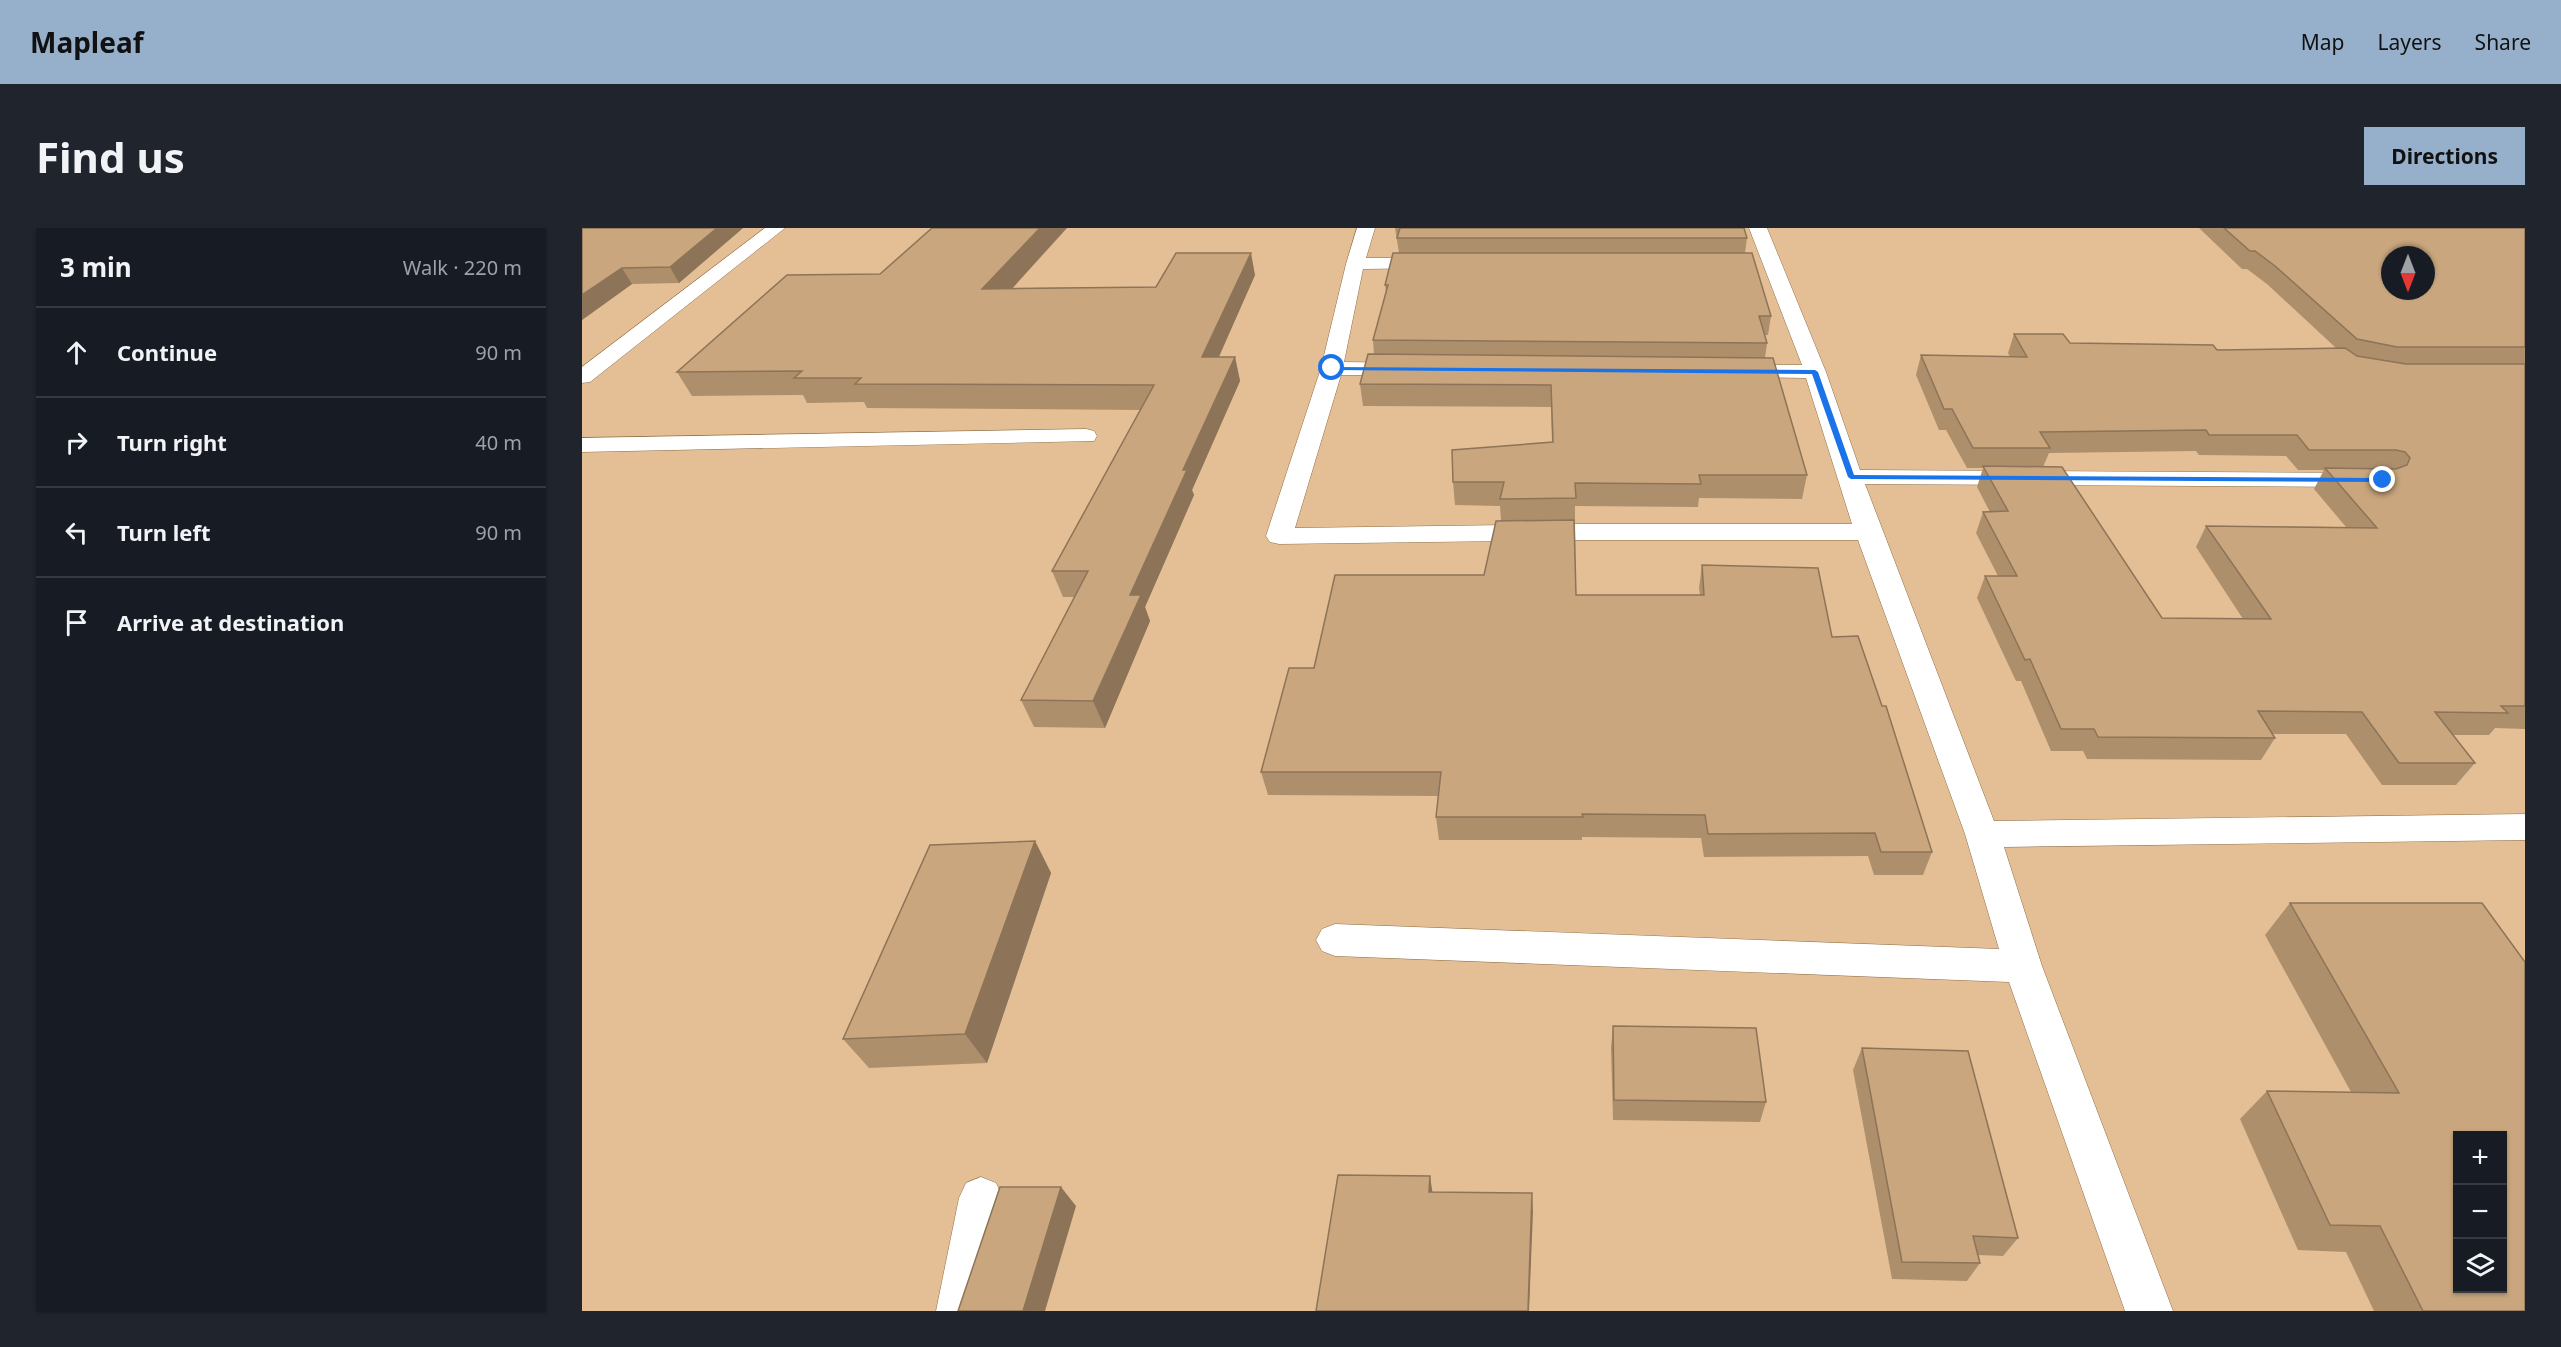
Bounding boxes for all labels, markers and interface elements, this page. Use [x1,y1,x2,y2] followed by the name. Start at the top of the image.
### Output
[30,23,144,61] text: Mapleaf
[2301,28,2345,56] text: Map
[2378,28,2442,56] text: Layers
[2475,28,2531,56] text: Share
[2364,127,2525,185] button: Directions
[36,128,185,185] text: Find us
[2381,246,2435,300] north arrow
[60,249,132,285] text: 3 min
[403,254,522,281] text: Walk · 220 m
[60,336,93,369] icon: ahead
[117,337,217,367] text: Continue
[475,339,522,366] text: 90 m
[1318,354,1344,380] route start
[60,426,93,459] icon: right
[117,427,227,457] text: Turn right
[475,429,522,456] text: 40 m
[2369,466,2395,492] route end
[60,516,93,549] icon: left
[117,517,211,547] text: Turn left
[475,519,522,546] text: 90 m
[60,606,93,639] icon: arrive
[117,607,344,637] text: Arrive at destination
[2453,1131,2507,1293] map controls
[2453,1131,2507,1185] button: +
[2453,1185,2507,1239] button: −
[2453,1239,2507,1293] button: layers

